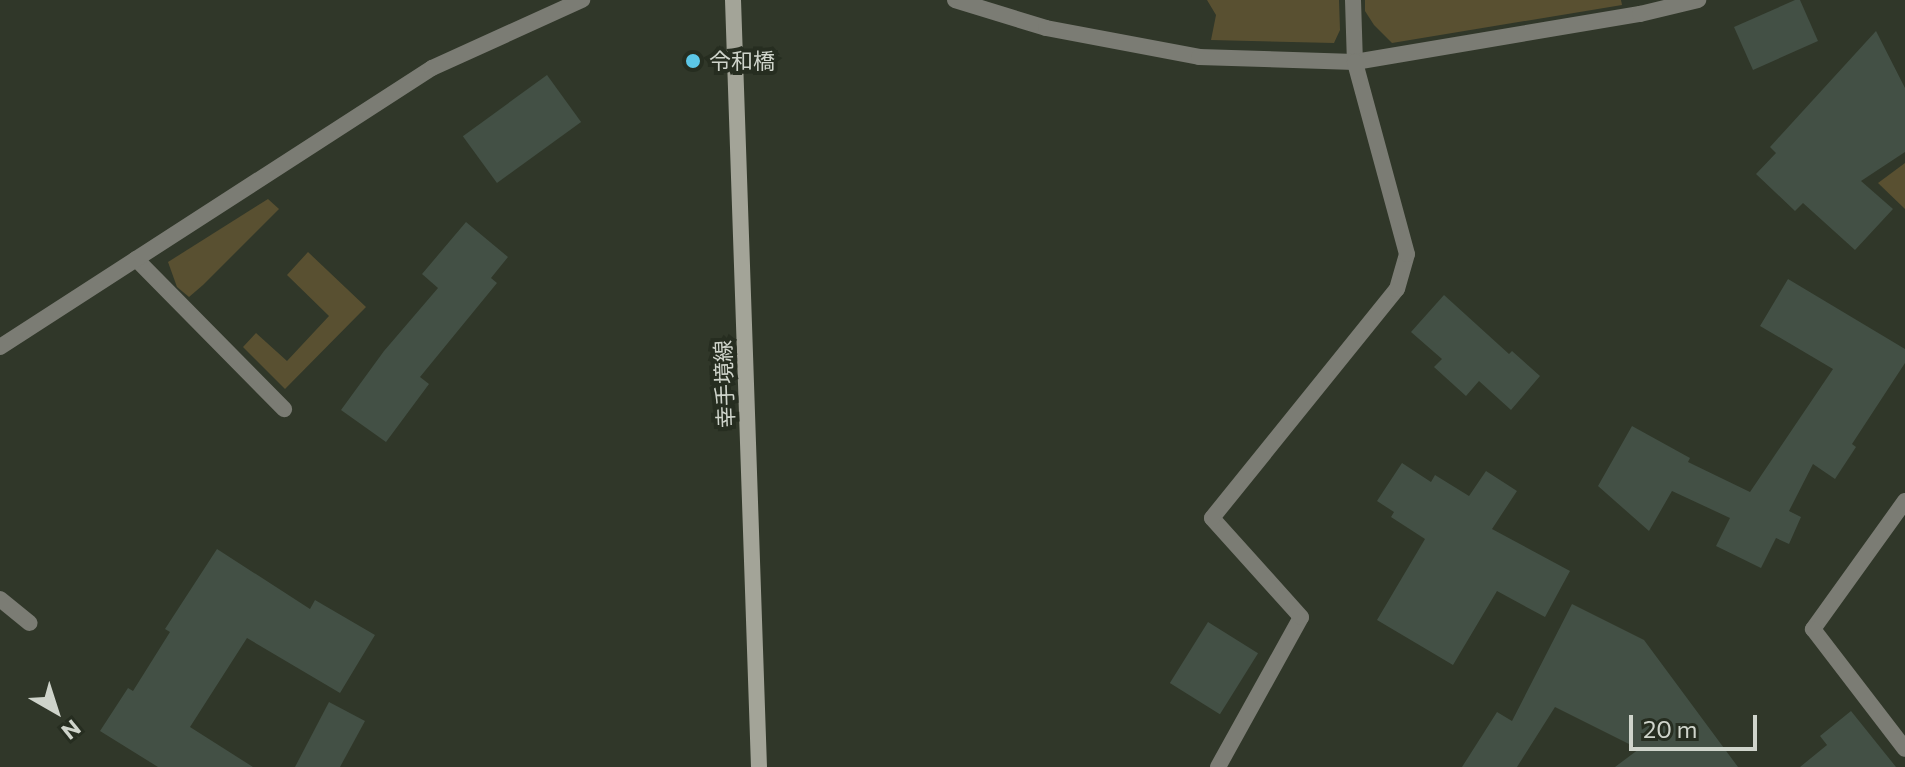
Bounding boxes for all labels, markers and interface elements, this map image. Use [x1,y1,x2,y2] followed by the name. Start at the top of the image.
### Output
[709,48,775,74] place label: 令和橋
[684,52,702,70] marker: 令和橋
[709,340,739,428] street label: 幸手境線
[16,671,96,751] north arrow
[1633,699,1761,749] scale bar
[57,714,86,746] text: N
[1643,714,1697,743] text: 20 m

